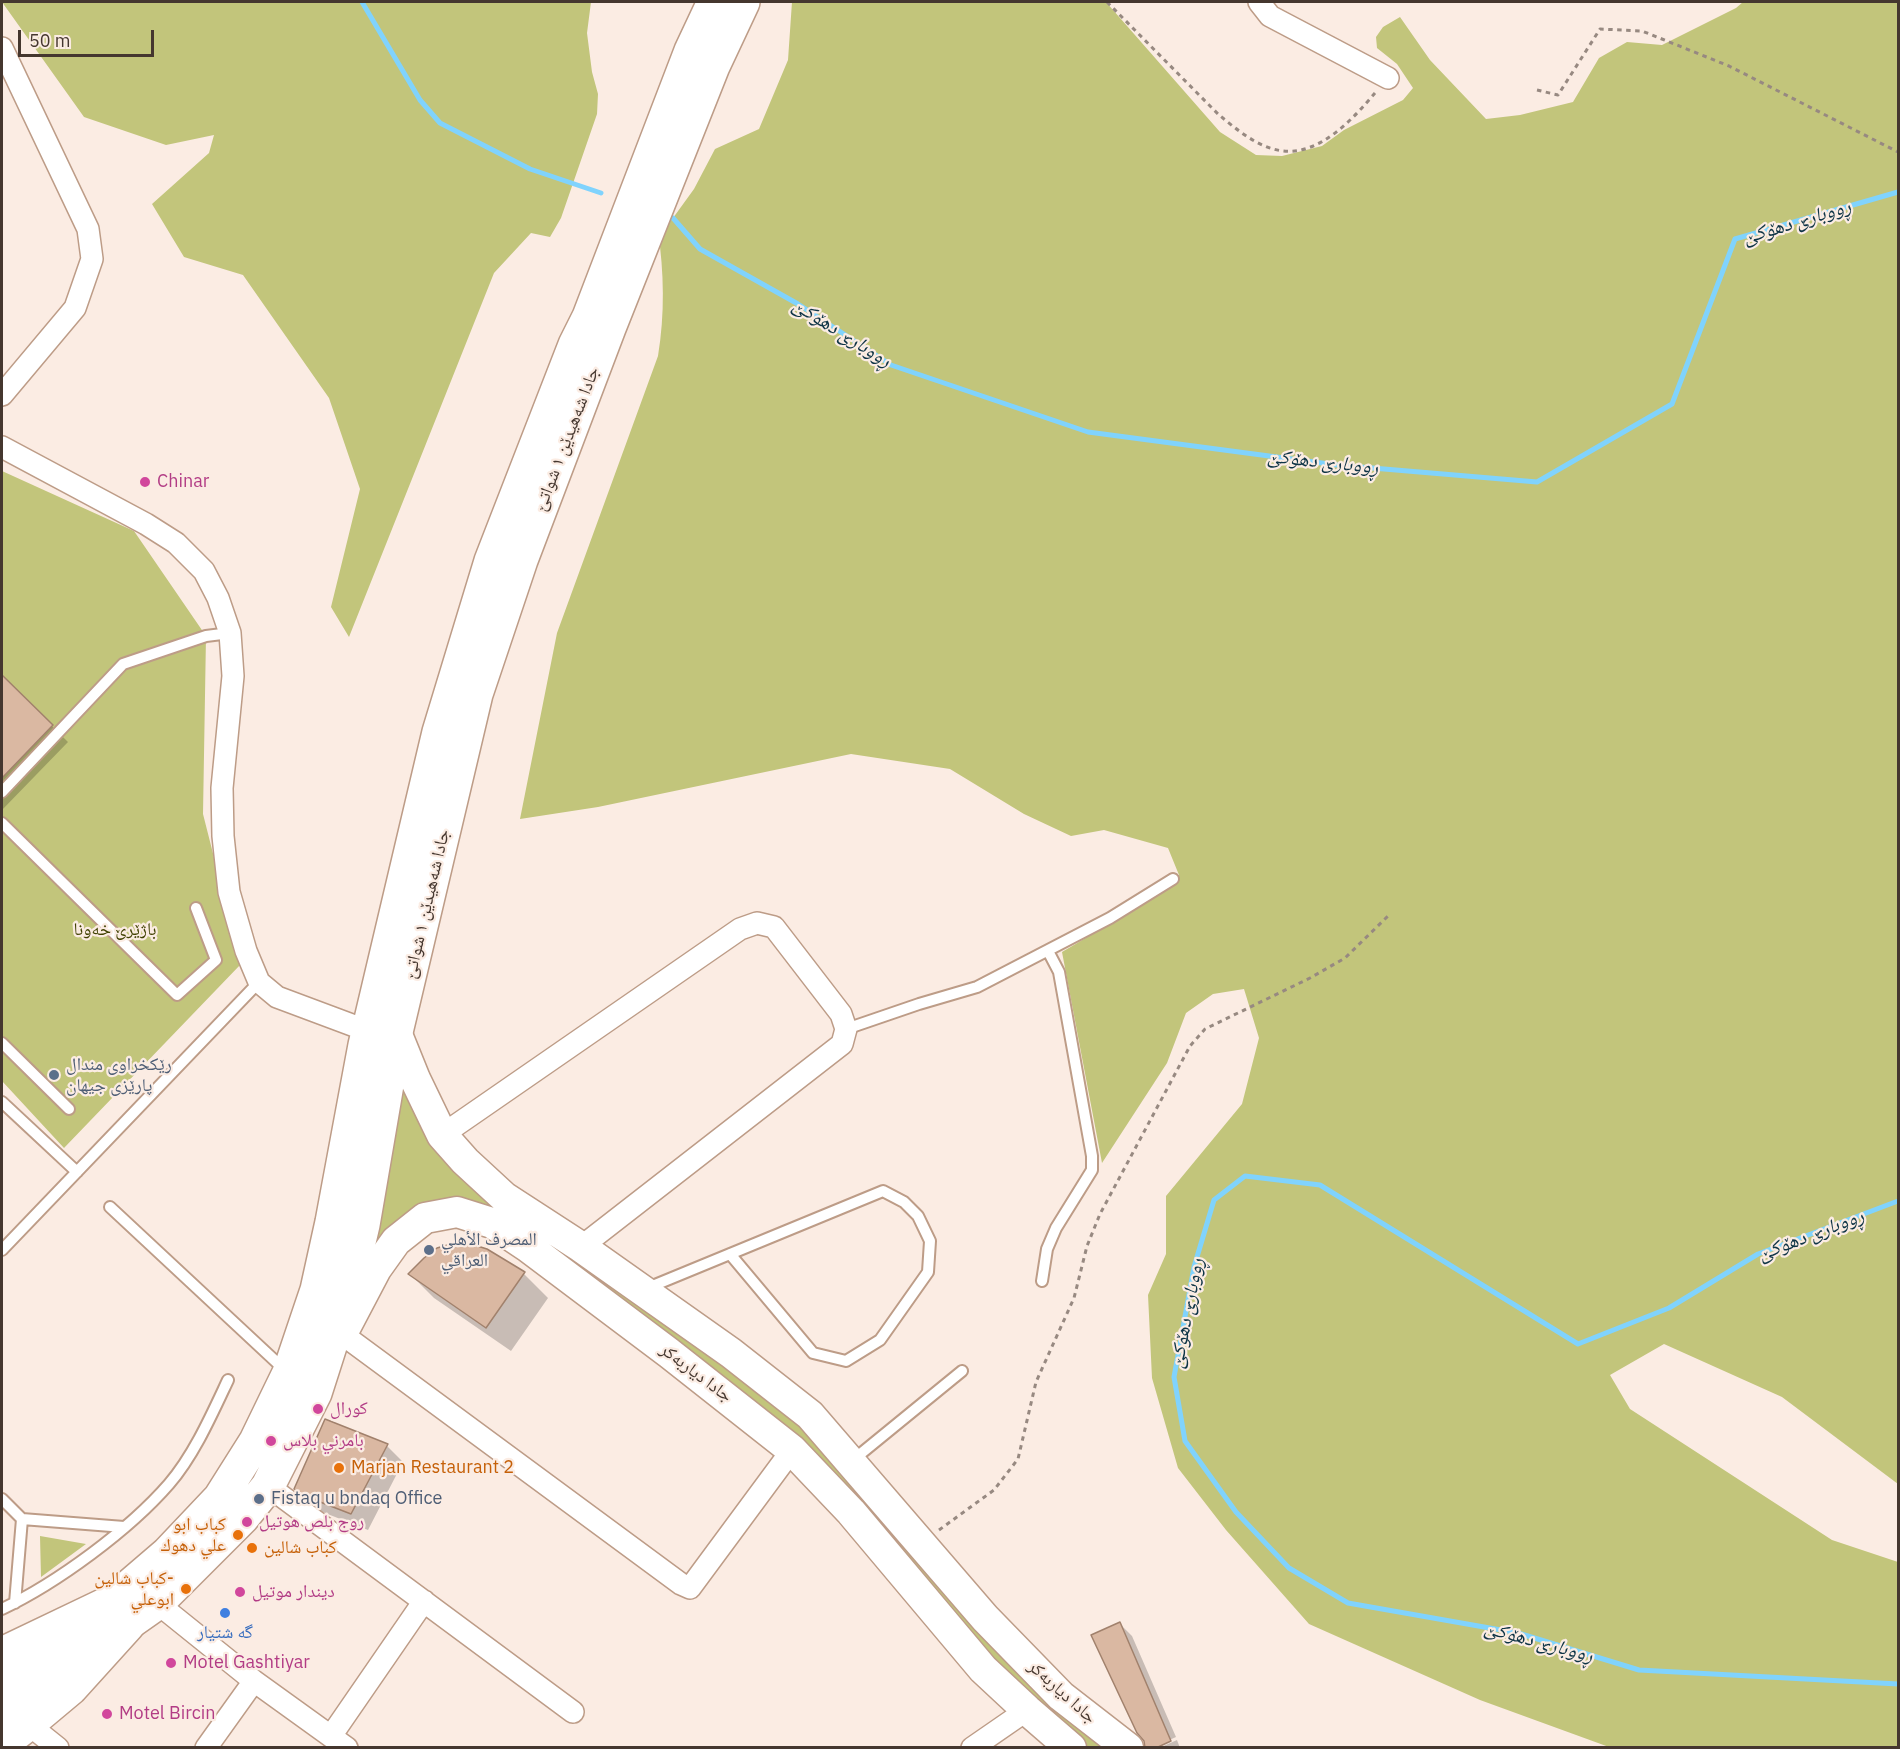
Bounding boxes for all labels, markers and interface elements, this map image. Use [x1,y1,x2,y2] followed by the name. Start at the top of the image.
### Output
[21,18,158,56] scale bar
[29,29,71,52] text: 50 m
[1740,194,1854,250] water label: ڕووبارێ دهۆكێ
[788,293,896,373] water label: ڕووبارێ دهۆكێ
[530,364,604,514] street label: جادا شەهیدێن ١ شواتێ
[1266,444,1380,480] water label: ڕووبارێ دهۆكێ
[157,471,209,493] place label: Chinar
[138,475,152,489] marker: Chinar
[399,827,455,981] street label: جادا شەهیدێن ١ شواتێ
[74,919,156,941] park label: باژێرێ خه‌ونا
[66,1054,172,1096] place label: رێکخراوی مندال پارێزی جیهان
[47,1068,61,1082] marker: رێکخراوی مندال پارێزی جیهان
[1755,1204,1867,1266] water label: ڕووبارێ دهۆكێ
[441,1229,537,1272] place label: المصرف الأهلي العراقي
[422,1243,436,1257] marker: المصرف الأهلي العراقي
[1165,1256,1209,1370] water label: ڕووبارێ دهۆكێ
[656,1339,736,1407] street label: جادا دیاربه‌كر
[330,1398,368,1420] place label: كورال
[311,1402,325,1416] marker: كورال
[283,1430,364,1452] place label: بامرني بلاس
[264,1434,278,1448] marker: بامرني بلاس
[351,1457,514,1479] place label: Marjan Restaurant 2
[332,1461,346,1475] marker: Marjan Restaurant 2
[271,1488,442,1510] place label: Fistaq u bndaq Office
[252,1492,266,1506] marker: Fistaq u bndaq Office
[259,1511,364,1533] place label: روج بلص هوتيل
[161,1514,226,1556] place label: كباب ابو علي دهوك
[240,1515,254,1529] marker: روج بلص هوتيل
[231,1528,245,1542] marker: كباب ابو علي دهوك
[264,1537,337,1559] place label: كباب شالين
[245,1541,259,1555] marker: كباب شالين
[94,1568,174,1610] place label: كباب شالين- ابوعلي
[252,1581,335,1603] place label: ديندار موتيل
[179,1582,193,1596] marker: كباب شالين- ابوعلي
[233,1585,247,1599] marker: ديندار موتيل
[218,1606,232,1620] marker: گه شتيار
[1482,1616,1596,1668] water label: ڕووبارێ دهۆكێ
[197,1622,253,1644] place label: گه شتيار
[183,1652,310,1674] place label: Motel Gashtiyar
[164,1656,178,1670] marker: Motel Gashtiyar
[1023,1656,1101,1728] street label: جادا دیاربه‌كر
[119,1703,216,1725] place label: Motel Bircin
[100,1707,114,1721] marker: Motel Bircin

